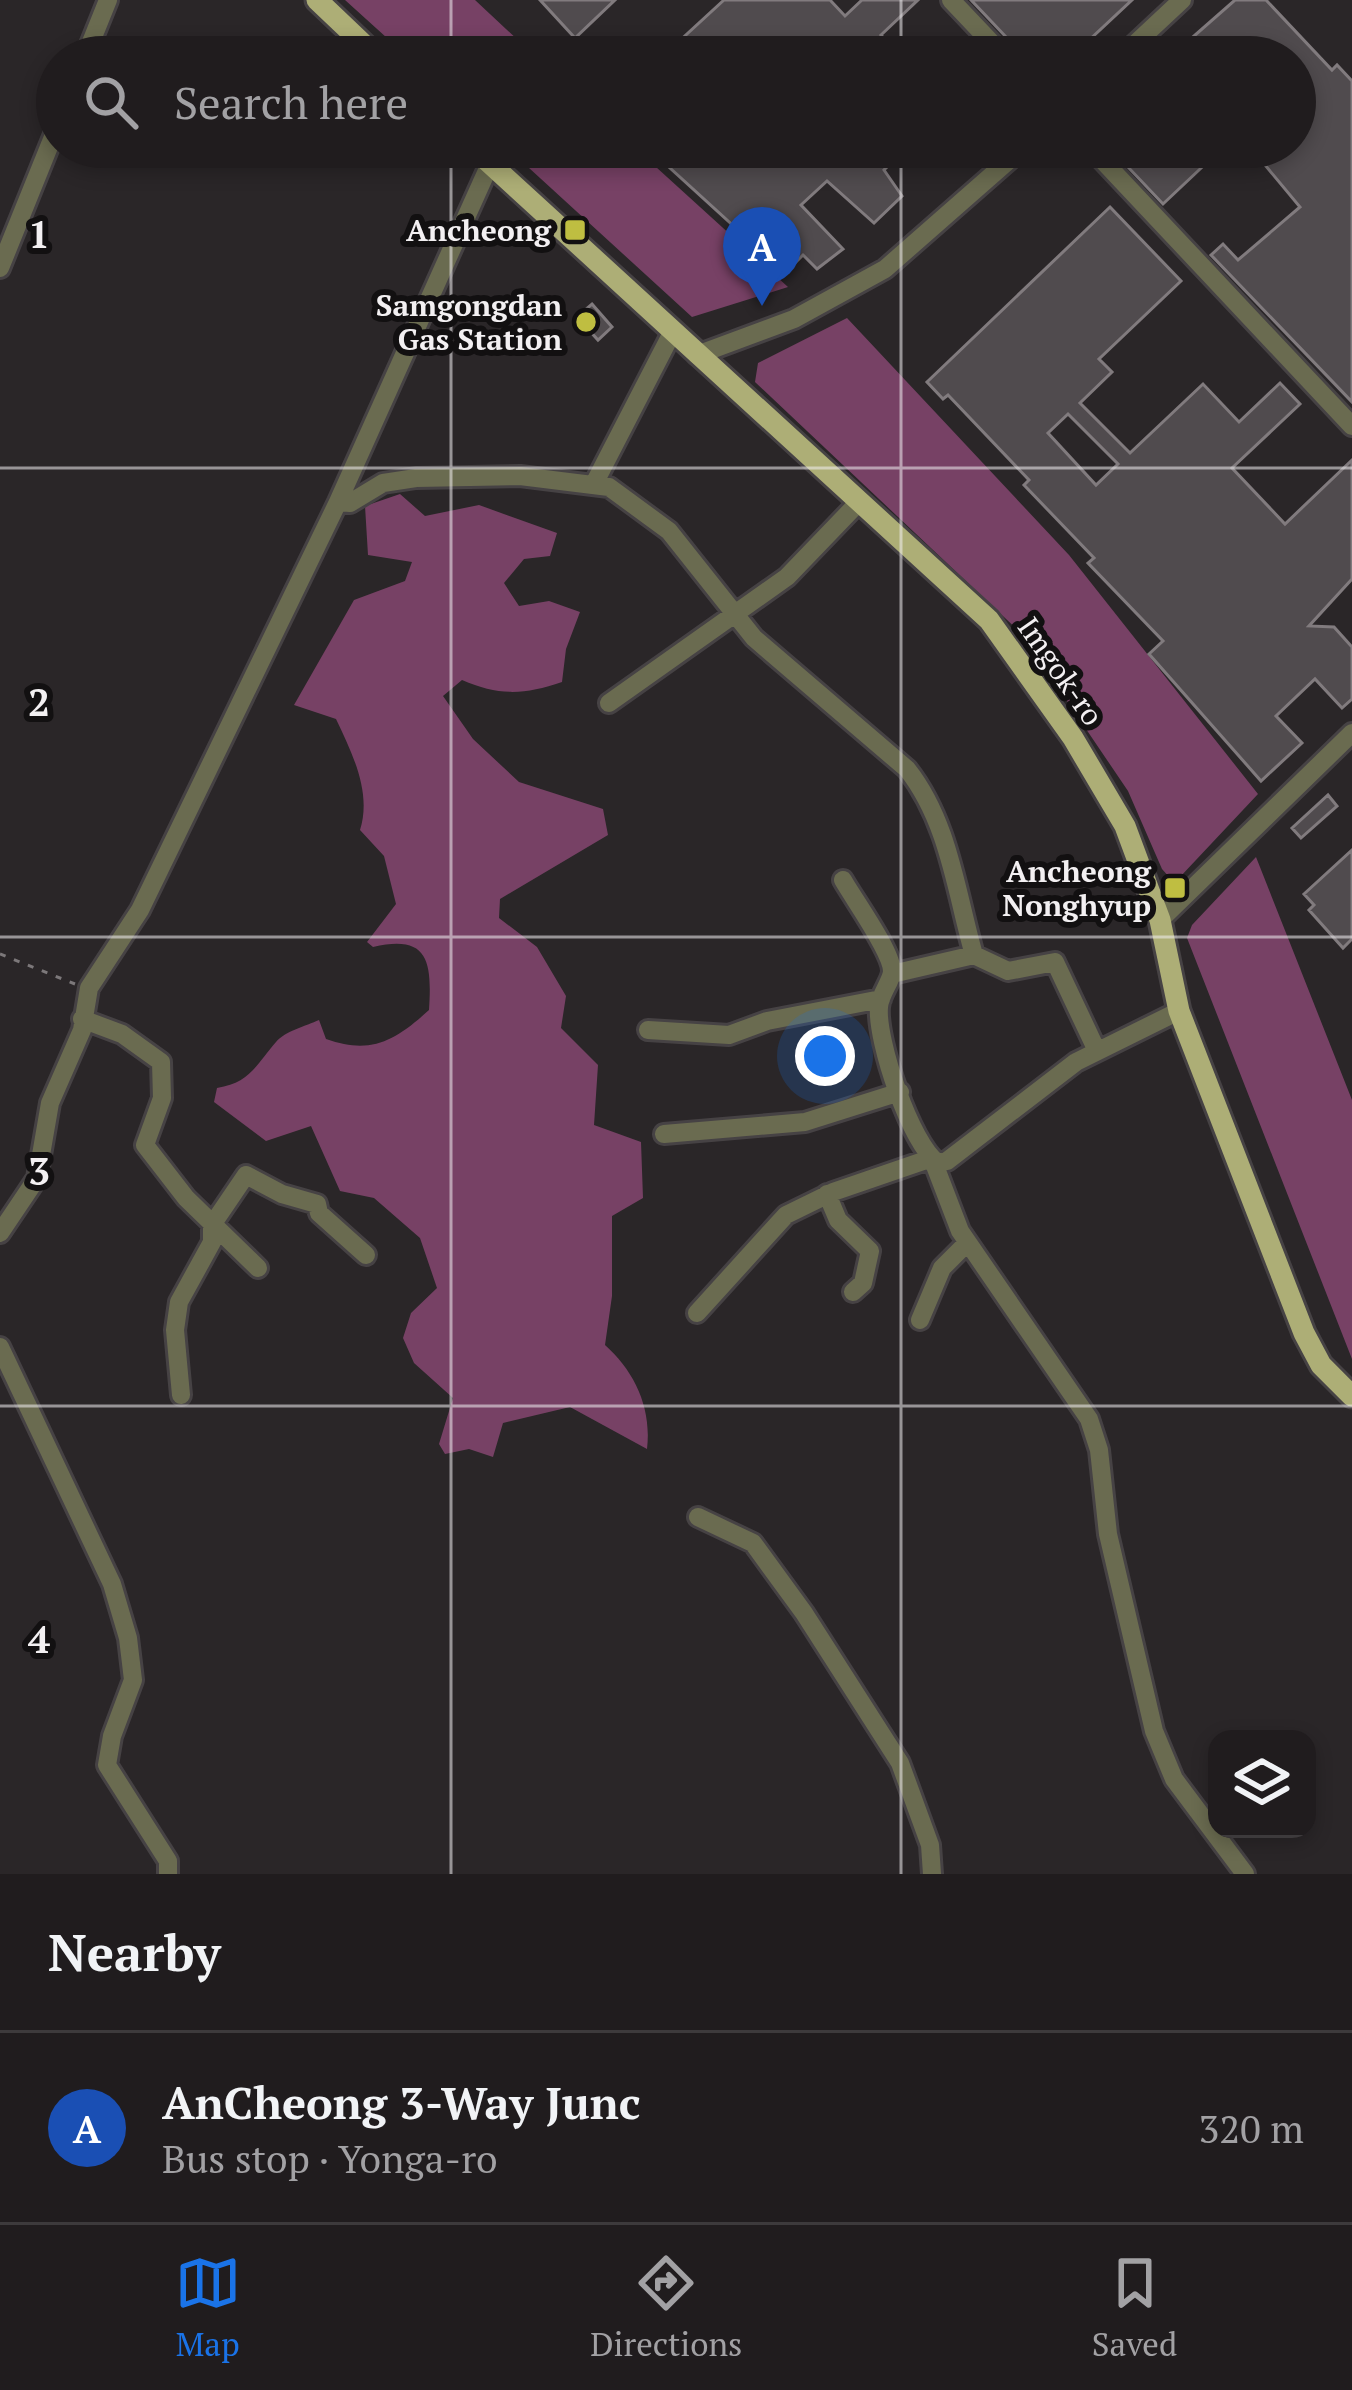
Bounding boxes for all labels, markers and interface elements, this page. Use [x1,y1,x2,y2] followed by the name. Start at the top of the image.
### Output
[36,36,1316,168] search box
[78,69,144,135] icon: search
[174,72,408,132] text: Search here
[28,207,50,259] text: 1
[723,207,801,306] pin: A
[406,210,552,250] place label: Ancheong
[562,217,588,243] marker: Ancheong
[376,285,562,359] place label: Samgongdan Gas Station
[573,309,599,335] marker: Samgongdan Gas Station
[1009,609,1113,733] street label: Imgok-ro
[28,675,50,727] text: 2
[1002,851,1152,925] place label: Ancheong Nonghyup
[1162,875,1188,901] marker: Ancheong Nonghyup
[795,1026,855,1086] your location
[28,1144,50,1196] text: 3
[28,1612,50,1664] text: 4
[1208,1730,1316,1838] map controls
[1208,1730,1316,1838] button: layers
[48,1918,221,1986] text: Nearby
[162,2072,641,2132] text: AnCheong 3-Way Junc
[73,2102,101,2154] text: A
[1199,2102,1304,2154] text: 320 m
[162,2132,498,2184] text: Bus stop · Yonga-ro
[175,2250,241,2365] tab: Map
[590,2250,742,2365] tab: Directions
[1092,2250,1177,2365] tab: Saved

